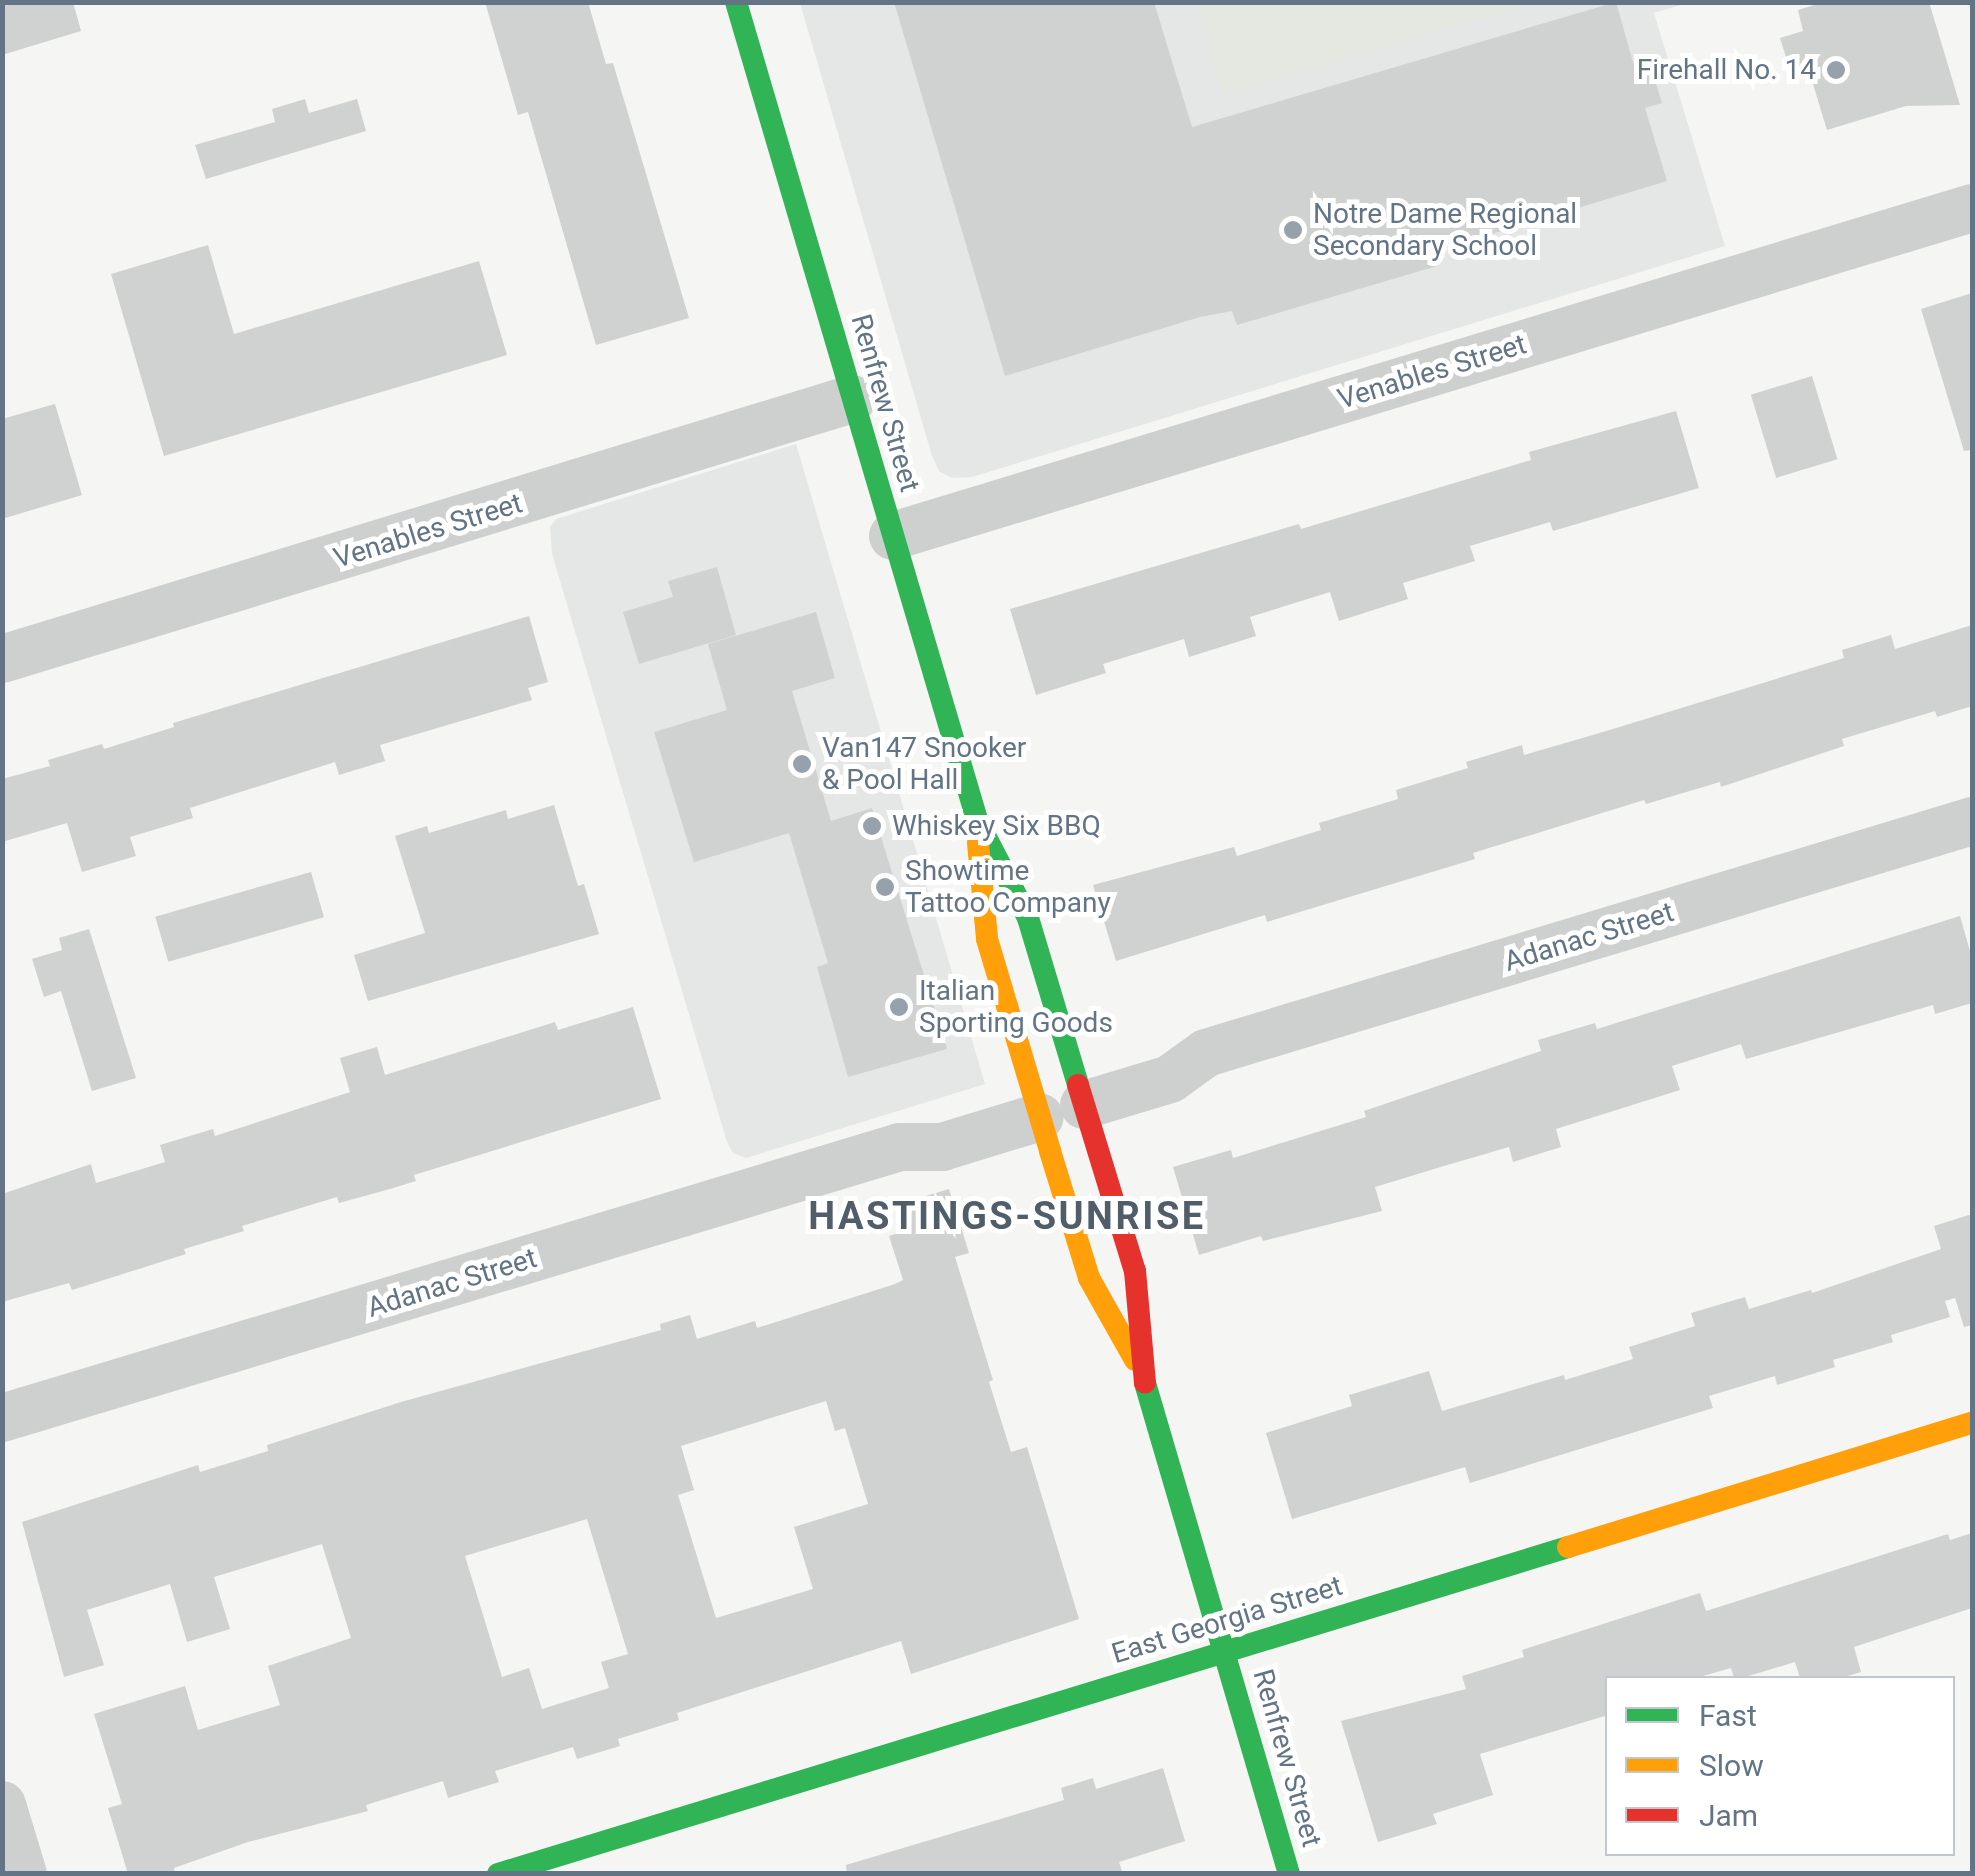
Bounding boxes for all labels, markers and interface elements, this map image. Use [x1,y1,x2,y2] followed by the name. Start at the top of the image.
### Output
[1637,53,1816,87] place label: Firehall No. 14
[1825,59,1847,81] marker: Firehall No. 14
[1313,197,1577,263] place label: Notre Dame Regional Secondary School
[1282,219,1304,241] marker: Notre Dame Regional Secondary School
[844,310,926,496] street label: Renfrew Street
[1334,327,1530,417] street label: Venables Street
[330,486,526,576] street label: Venables Street
[822,731,1026,797] place label: Van147 Snooker & Pool Hall
[791,753,813,775] marker: Van147 Snooker & Pool Hall
[892,809,1101,843] place label: Whiskey Six BBQ
[861,815,883,837] marker: Whiskey Six BBQ
[905,854,1111,920] place label: Showtime Tattoo Company
[874,876,896,898] marker: Showtime Tattoo Company
[1500,895,1678,979] street label: Adanac Street
[919,974,1113,1040] place label: Italian Sporting Goods
[888,996,910,1018] marker: Italian Sporting Goods
[808,1194,1206,1240] district label: HASTINGS-SUNRISE
[363,1241,541,1325] street label: Adanac Street
[1108,1569,1346,1671] street label: East Georgia Street
[1246,1665,1328,1851] street label: Renfrew Street
[1605,1676,1955,1856] legend
[1699,1698,1757,1733] text: Fast
[1699,1748,1764,1783] text: Slow
[1699,1798,1758,1833] text: Jam

